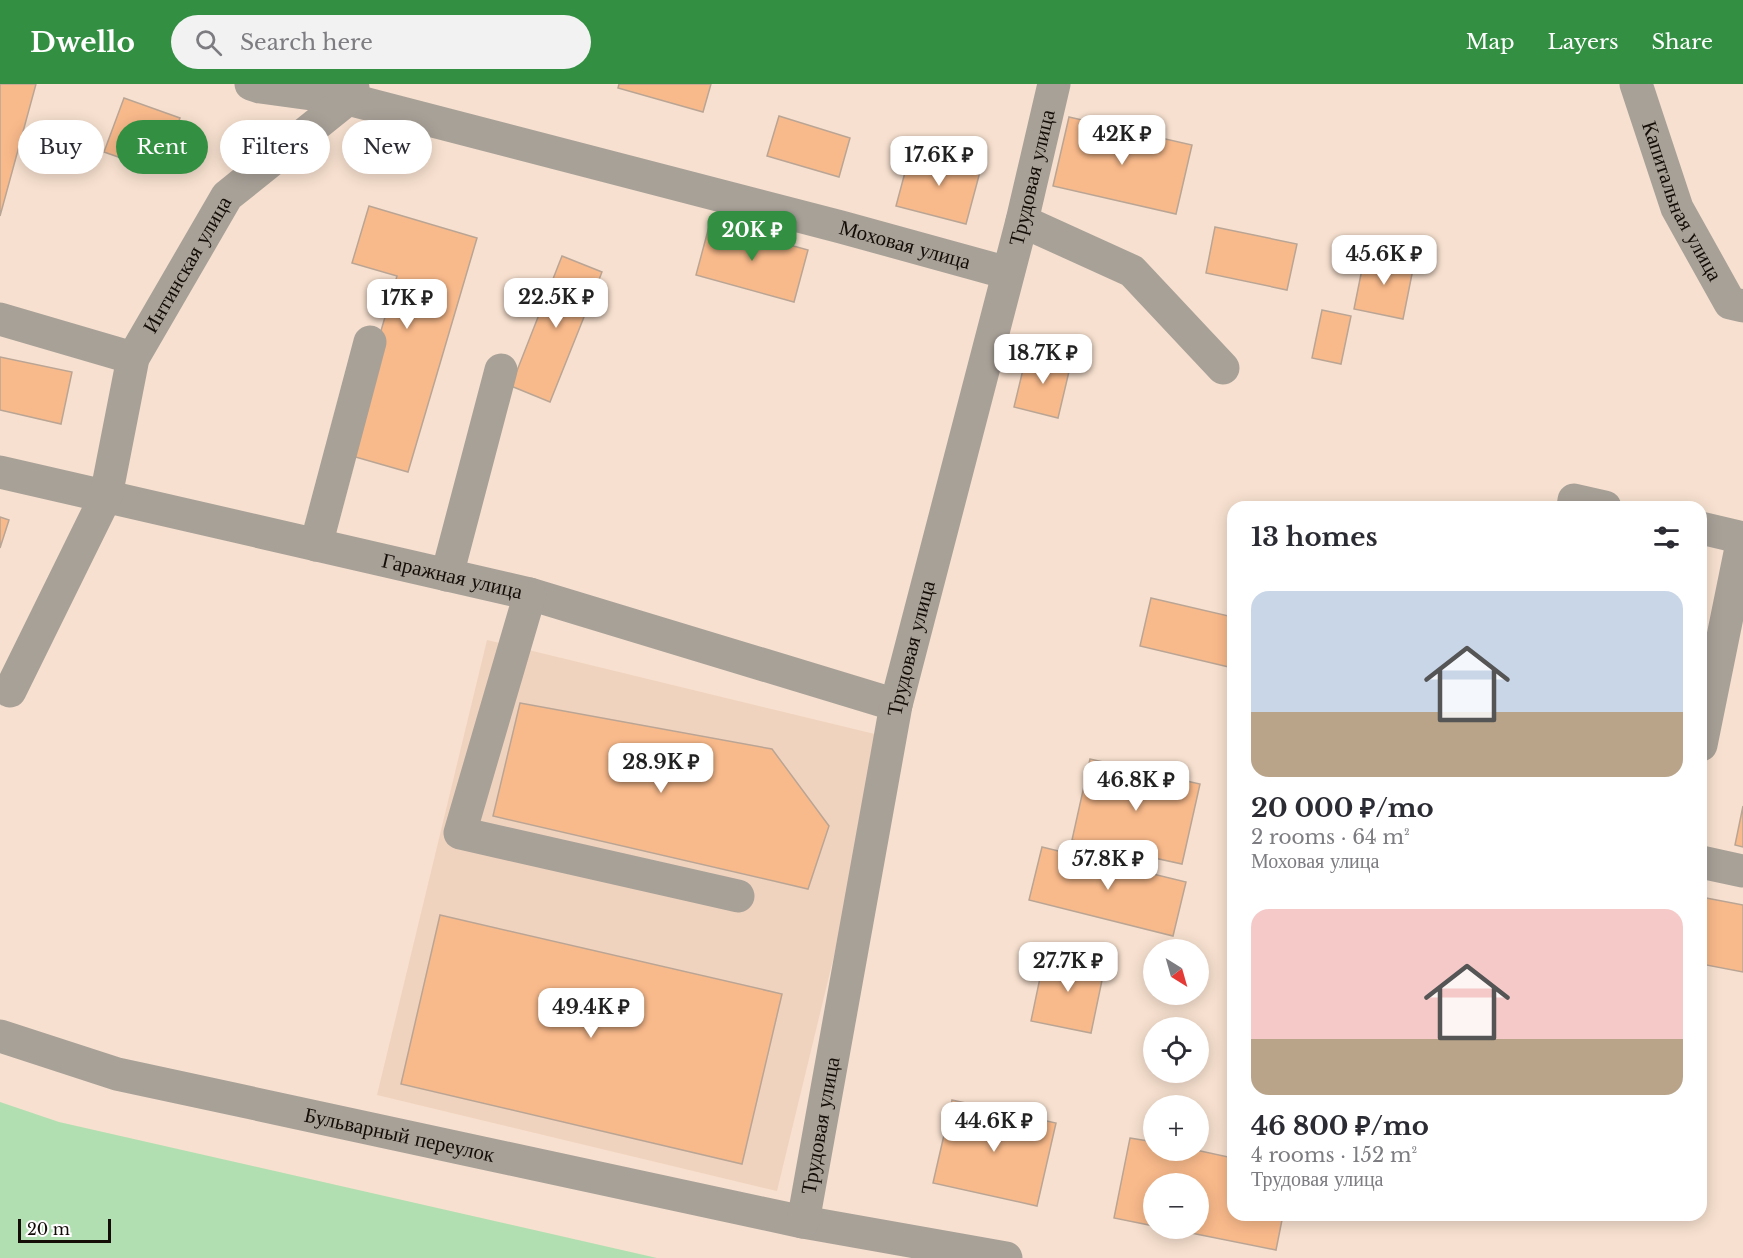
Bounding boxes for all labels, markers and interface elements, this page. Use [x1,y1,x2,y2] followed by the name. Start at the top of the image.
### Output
[171,15,591,69] search box
[30,25,135,60] text: Dwello
[192,26,225,59] icon: search
[240,29,373,56] text: Search here
[1466,29,1515,55] text: Map
[1548,29,1619,55] text: Layers
[1652,29,1713,55] text: Share
[1003,106,1061,248] street label: Трудовая улица
[1080,115,1164,166] pin: 42K ₽
[1636,118,1728,286] street label: Капитальная улица
[18,120,104,174] chip: Buy
[116,120,208,174] chip: Rent
[220,120,330,174] chip: Filters
[342,120,432,174] chip: New
[1092,122,1152,146] text: 42K ₽
[884,136,994,187] pin: 17.6K ₽
[904,143,974,167] text: 17.6K ₽
[137,191,238,338] street label: Интинская улица
[710,211,794,262] pin: 20K ₽
[836,214,974,275] street label: Моховая улица
[721,218,783,242] text: 20K ₽
[1329,235,1439,286] pin: 45.6K ₽
[1346,242,1422,266] text: 45.6K ₽
[501,278,611,329] pin: 22.5K ₽
[365,279,449,330] pin: 17K ₽
[518,285,594,309] text: 22.5K ₽
[381,286,433,310] text: 17K ₽
[988,334,1098,385] pin: 18.7K ₽
[1008,341,1078,365] text: 18.7K ₽
[1251,521,1378,553] text: 13 homes
[1650,521,1683,554] icon: filters
[379,547,526,605] street label: Гаражная улица
[881,577,941,718] street label: Трудовая улица
[1413,630,1521,738] icon: home
[606,743,716,794] pin: 28.9K ₽
[622,750,700,774] text: 28.9K ₽
[1081,761,1191,812] pin: 46.8K ₽
[1097,768,1175,792] text: 46.8K ₽
[1251,792,1434,824] text: 20 000 ₽/mo
[1251,825,1410,849] text: 2 rooms · 64 m²
[1053,840,1163,891] pin: 57.8K ₽
[1072,847,1144,871] text: 57.8K ₽
[1251,849,1379,873] text: Моховая улица
[1143,939,1209,1005] north arrow
[1143,939,1209,1239] map controls
[1013,942,1123,993] pin: 27.7K ₽
[1413,948,1521,1056] icon: home
[1033,949,1103,973] text: 27.7K ₽
[536,988,646,1039] pin: 49.4K ₽
[552,995,630,1019] text: 49.4K ₽
[1143,1017,1209,1083] button: locate
[795,1054,846,1196] street label: Трудовая улица
[1143,1095,1209,1161] button: +
[302,1102,498,1168] street label: Бульварный переулок
[939,1102,1049,1153] pin: 44.6K ₽
[955,1109,1033,1133] text: 44.6K ₽
[1251,1110,1429,1142] text: 46 800 ₽/mo
[1251,1143,1417,1167] text: 4 rooms · 152 m²
[1251,1167,1384,1191] text: Трудовая улица
[1143,1173,1209,1239] button: −
[18,1216,111,1244] scale bar
[27,1219,70,1239] text: 20 m

